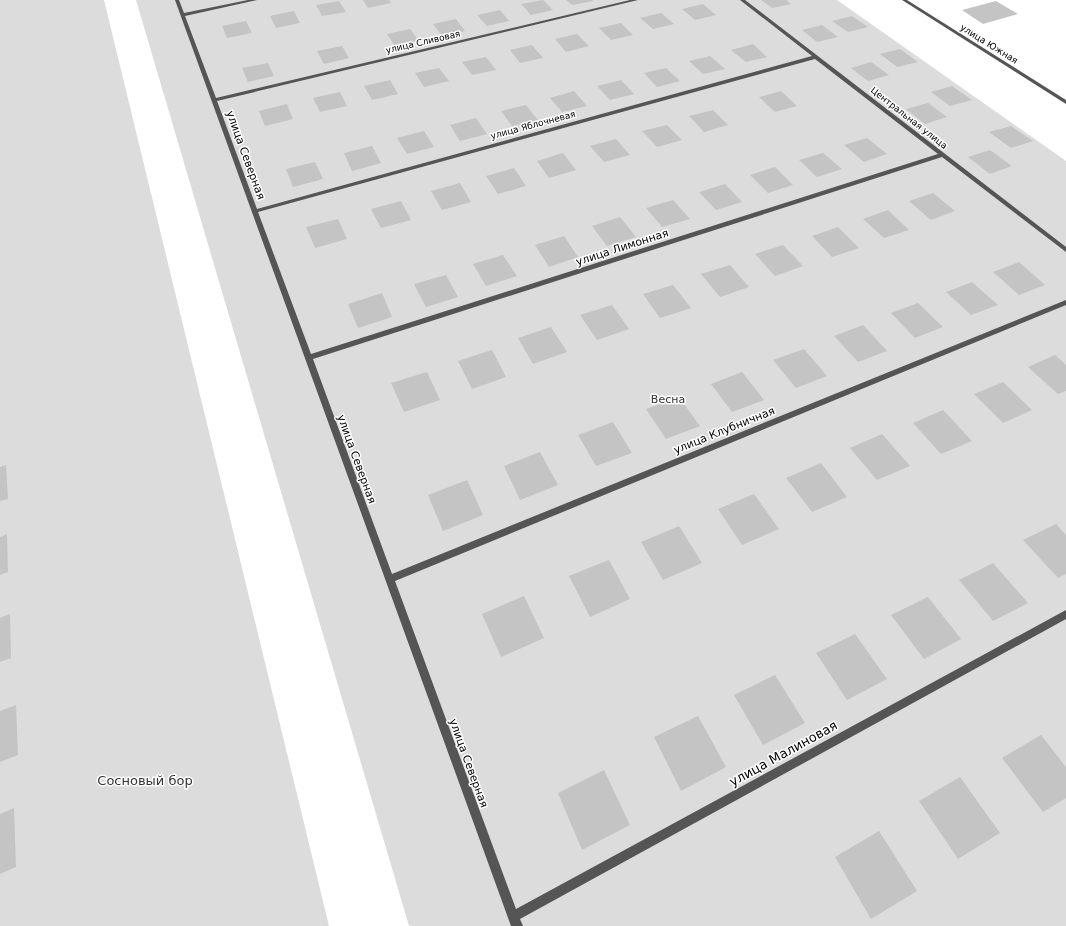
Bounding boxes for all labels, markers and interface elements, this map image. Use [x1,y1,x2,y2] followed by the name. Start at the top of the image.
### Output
[958,22,1020,66] street label: улица Южная
[385,29,461,55] street label: улица Сливовая
[869,85,949,151] street label: Центральная улица
[223,109,268,201] street label: улица Северная
[489,109,577,141] street label: улица Яблочневая
[574,226,670,269] street label: улица Лимонная
[651,393,685,406] park label: Весна
[672,404,777,457] street label: улица Клубничная
[334,413,379,505] street label: улица Северная
[446,717,491,809] street label: улица Северная
[727,717,840,789] street label: улица Малиновая
[97,773,193,788] park label: Сосновый бор

